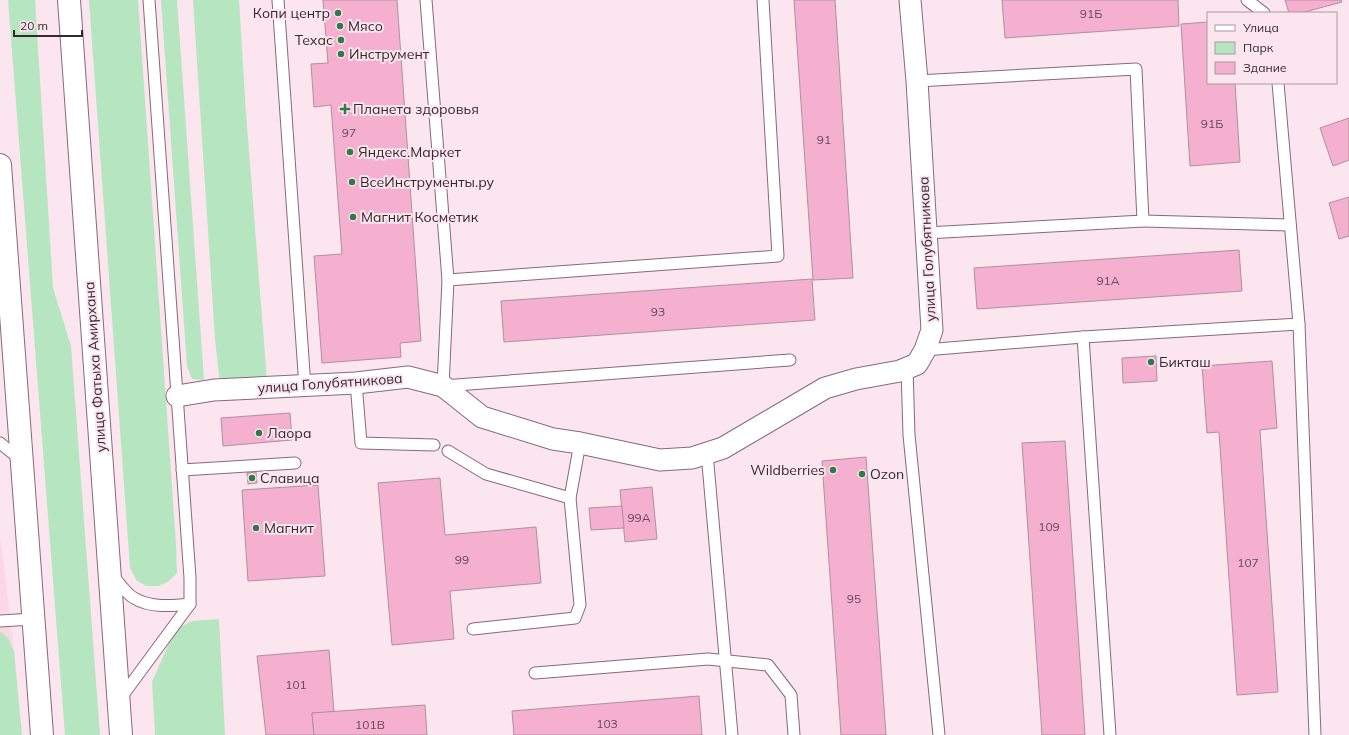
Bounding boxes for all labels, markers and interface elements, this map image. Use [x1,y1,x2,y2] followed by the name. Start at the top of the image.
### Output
[253,4,330,22] place label: Копи центр
[1080,6,1102,21] house number: 91Б
[333,8,343,18] marker: Копи центр
[14,12,82,38] scale bar
[1207,12,1337,84] legend
[348,17,383,35] place label: Мясо
[20,18,48,33] text: 20 m
[1242,20,1279,35] text: Улица
[335,21,345,31] marker: Мясо
[295,31,333,49] place label: Техас
[336,35,346,45] marker: Техас
[1243,40,1274,55] text: Парк
[349,45,430,63] place label: Инструмент
[336,49,346,59] marker: Инструмент
[1243,60,1287,75] text: Здание
[353,100,479,118] place label: Планета здоровья
[340,104,350,114] marker: Планета здоровья
[1201,116,1223,131] house number: 91Б
[342,125,356,140] house number: 97
[817,132,831,147] house number: 91
[358,143,462,161] place label: Яндекс.Маркет
[345,147,355,157] marker: Яндекс.Маркет
[360,173,495,191] place label: ВсеИнструменты.ру
[914,176,940,322] street label: улица Голубятникова
[347,177,357,187] marker: ВсеИнструменты.ру
[361,208,479,226] place label: Магнит Косметик
[348,212,358,222] marker: Магнит Косметик
[1096,273,1120,288] house number: 91А
[80,281,110,453] street label: улица Фатыха Амирхана
[651,304,665,319] house number: 93
[1159,353,1211,371] place label: Бикташ
[1146,357,1156,367] marker: Бикташ
[257,369,403,397] street label: улица Голубятникова
[267,424,311,442] place label: Лаора
[254,428,264,438] marker: Лаора
[750,461,825,479] place label: Wildberries
[828,465,838,475] marker: Wildberries
[870,465,904,483] place label: Ozon
[260,469,320,487] place label: Славица
[857,469,867,479] marker: Ozon
[247,473,257,483] marker: Славица
[627,510,651,525] house number: 99А
[264,519,314,537] place label: Магнит
[1038,519,1060,534] house number: 109
[251,523,261,533] marker: Магнит
[455,552,469,567] house number: 99
[1237,555,1259,570] house number: 107
[847,591,861,606] house number: 95
[285,677,307,692] house number: 101
[596,716,618,731] house number: 103
[355,717,385,732] house number: 101В

